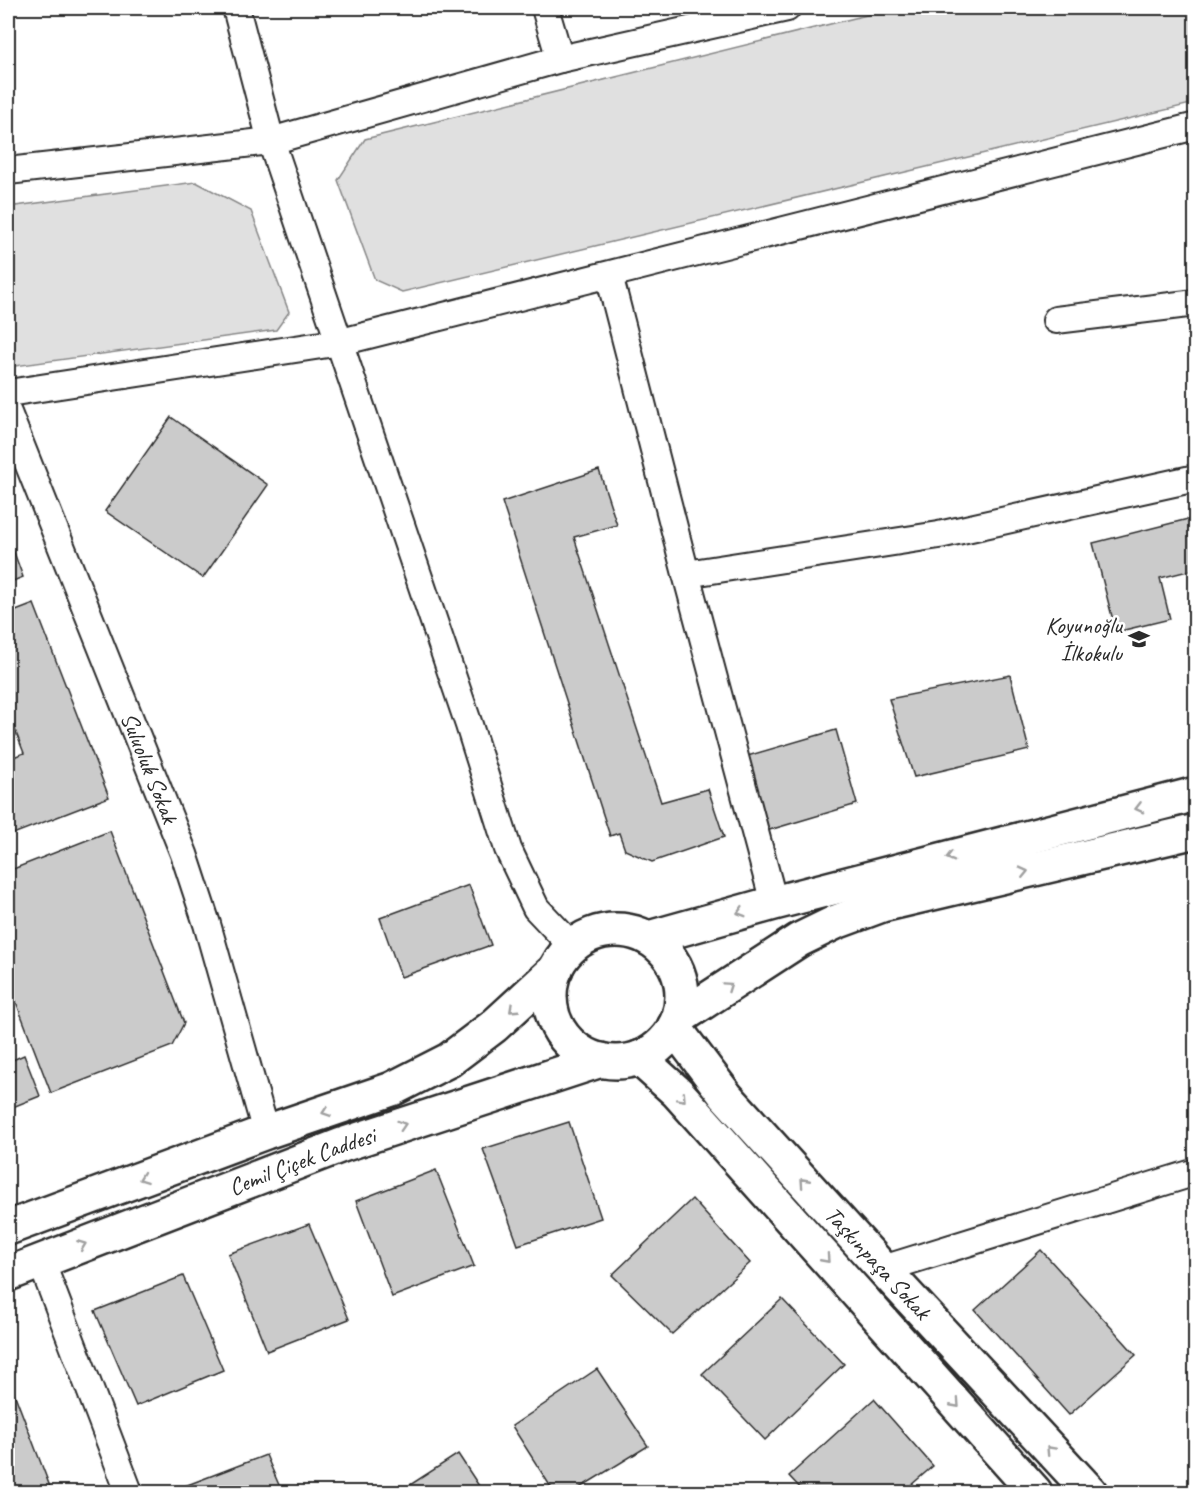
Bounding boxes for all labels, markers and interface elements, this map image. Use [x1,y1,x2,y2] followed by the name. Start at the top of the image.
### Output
[1045,610,1124,668] place label: Koyunoğlu İlkokulu
[1127,627,1151,651] school or university icon: Koyunoğlu İlkokulu
[114,708,186,830] street label: Suluoluk Sokak
[1134,801,1144,814] one-way arrow
[945,850,955,863] one-way arrow
[1019,866,1029,879] one-way arrow
[736,905,747,917] one-way arrow
[721,982,732,993] one-way arrow
[509,1002,520,1013] one-way arrow
[675,1091,686,1102] one-way arrow
[321,1104,332,1117] one-way arrow
[224,1119,381,1202] street label: Cemil Çiçek Caddesi
[396,1120,407,1133] one-way arrow
[138,1171,148,1184] one-way arrow
[800,1179,811,1189] one-way arrow
[818,1200,939,1327] street label: Taşkınpaşa Sokak
[75,1240,86,1252] one-way arrow
[819,1252,830,1263] one-way arrow
[949,1397,960,1408] one-way arrow
[1046,1446,1057,1456] one-way arrow

